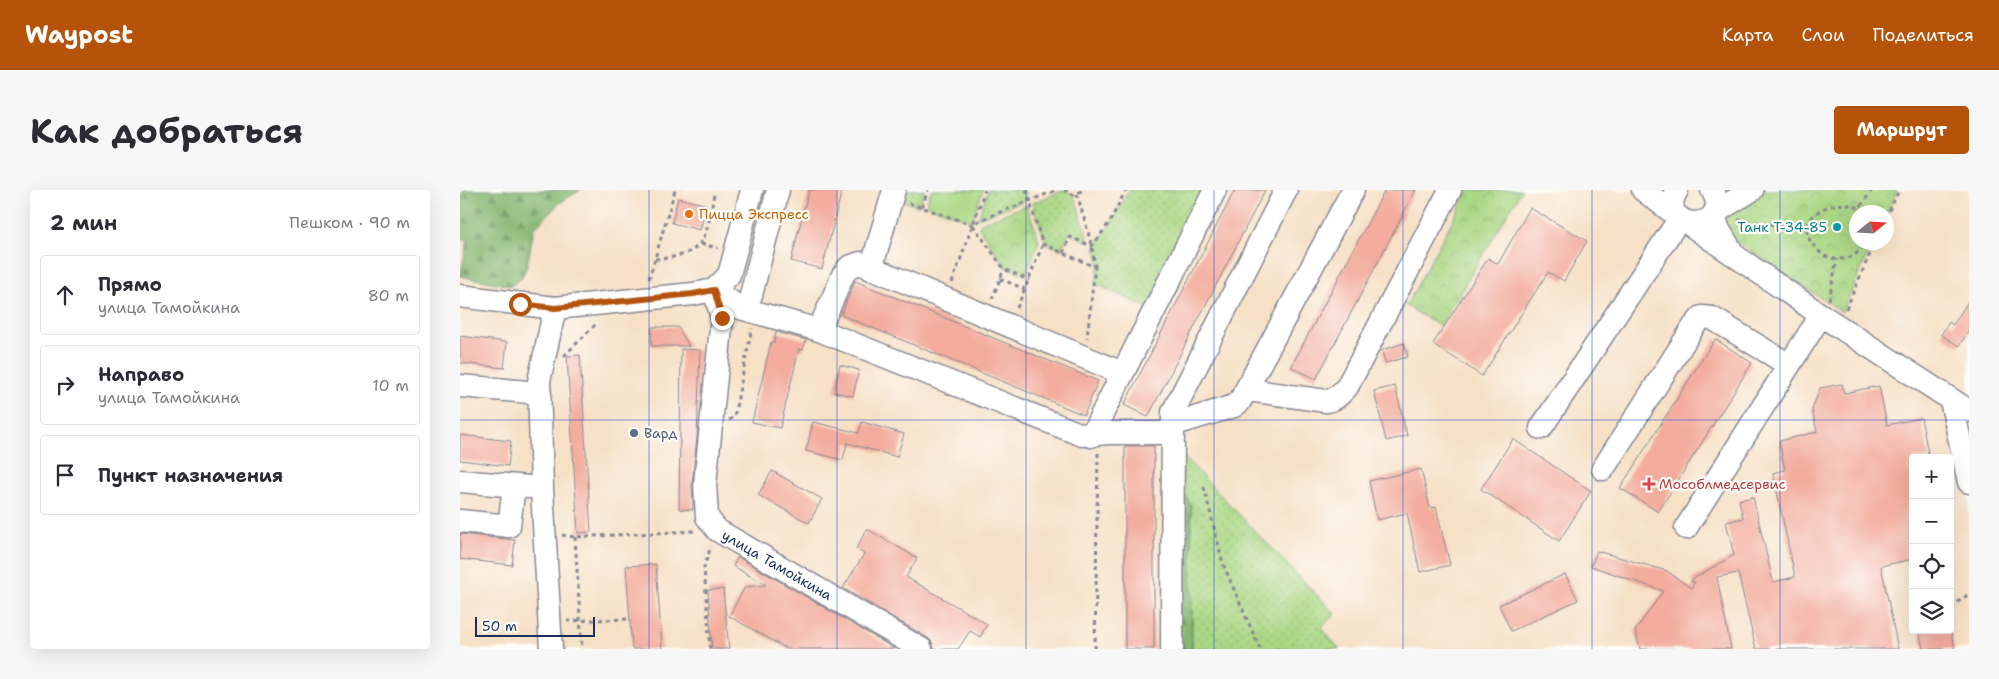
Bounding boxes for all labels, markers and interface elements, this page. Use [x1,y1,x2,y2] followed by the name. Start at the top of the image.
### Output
[25,19,133,51] text: Waypost
[1722,23,1773,47] text: Карта
[1801,23,1845,47] text: Слои
[1873,23,1974,47] text: Поделиться
[1834,106,1969,154] button: Маршрут
[30,107,303,154] text: Как добраться
[699,205,809,223] place label: Пицца Экспресс
[1849,205,1894,250] north arrow
[683,208,695,220] marker: Пицца Экспресс
[50,209,117,237] text: 2 мин
[289,212,410,233] text: Пешком · 90 m
[1737,218,1827,236] place label: Танк Т-34-85
[1831,221,1843,233] marker: Танк Т-34-85
[98,272,162,297] text: Прямо
[51,281,79,309] icon: ahead
[368,285,409,306] text: 80 m
[509,293,532,316] route start
[98,297,240,318] text: улица Тамойкина
[711,307,734,330] route end
[98,362,184,387] text: Направо
[51,371,79,399] icon: right
[372,375,409,396] text: 10 m
[98,387,240,408] text: улица Тамойкина
[644,424,677,442] place label: Вард
[628,427,640,439] marker: Вард
[1909,454,1954,634] map controls
[1909,454,1954,499] button: +
[51,461,79,489] icon: arrive
[98,463,283,488] text: Пункт назначения
[1659,475,1786,493] place label: Мособлмедсервис
[1643,478,1655,490] marker: Мособлмедсервис
[1909,499,1954,544] button: −
[719,526,836,604] street label: улица Тамойкина
[1909,544,1954,589] button: locate
[1909,589,1954,634] button: layers
[475,614,595,637] scale bar
[482,617,517,635] text: 50 m

